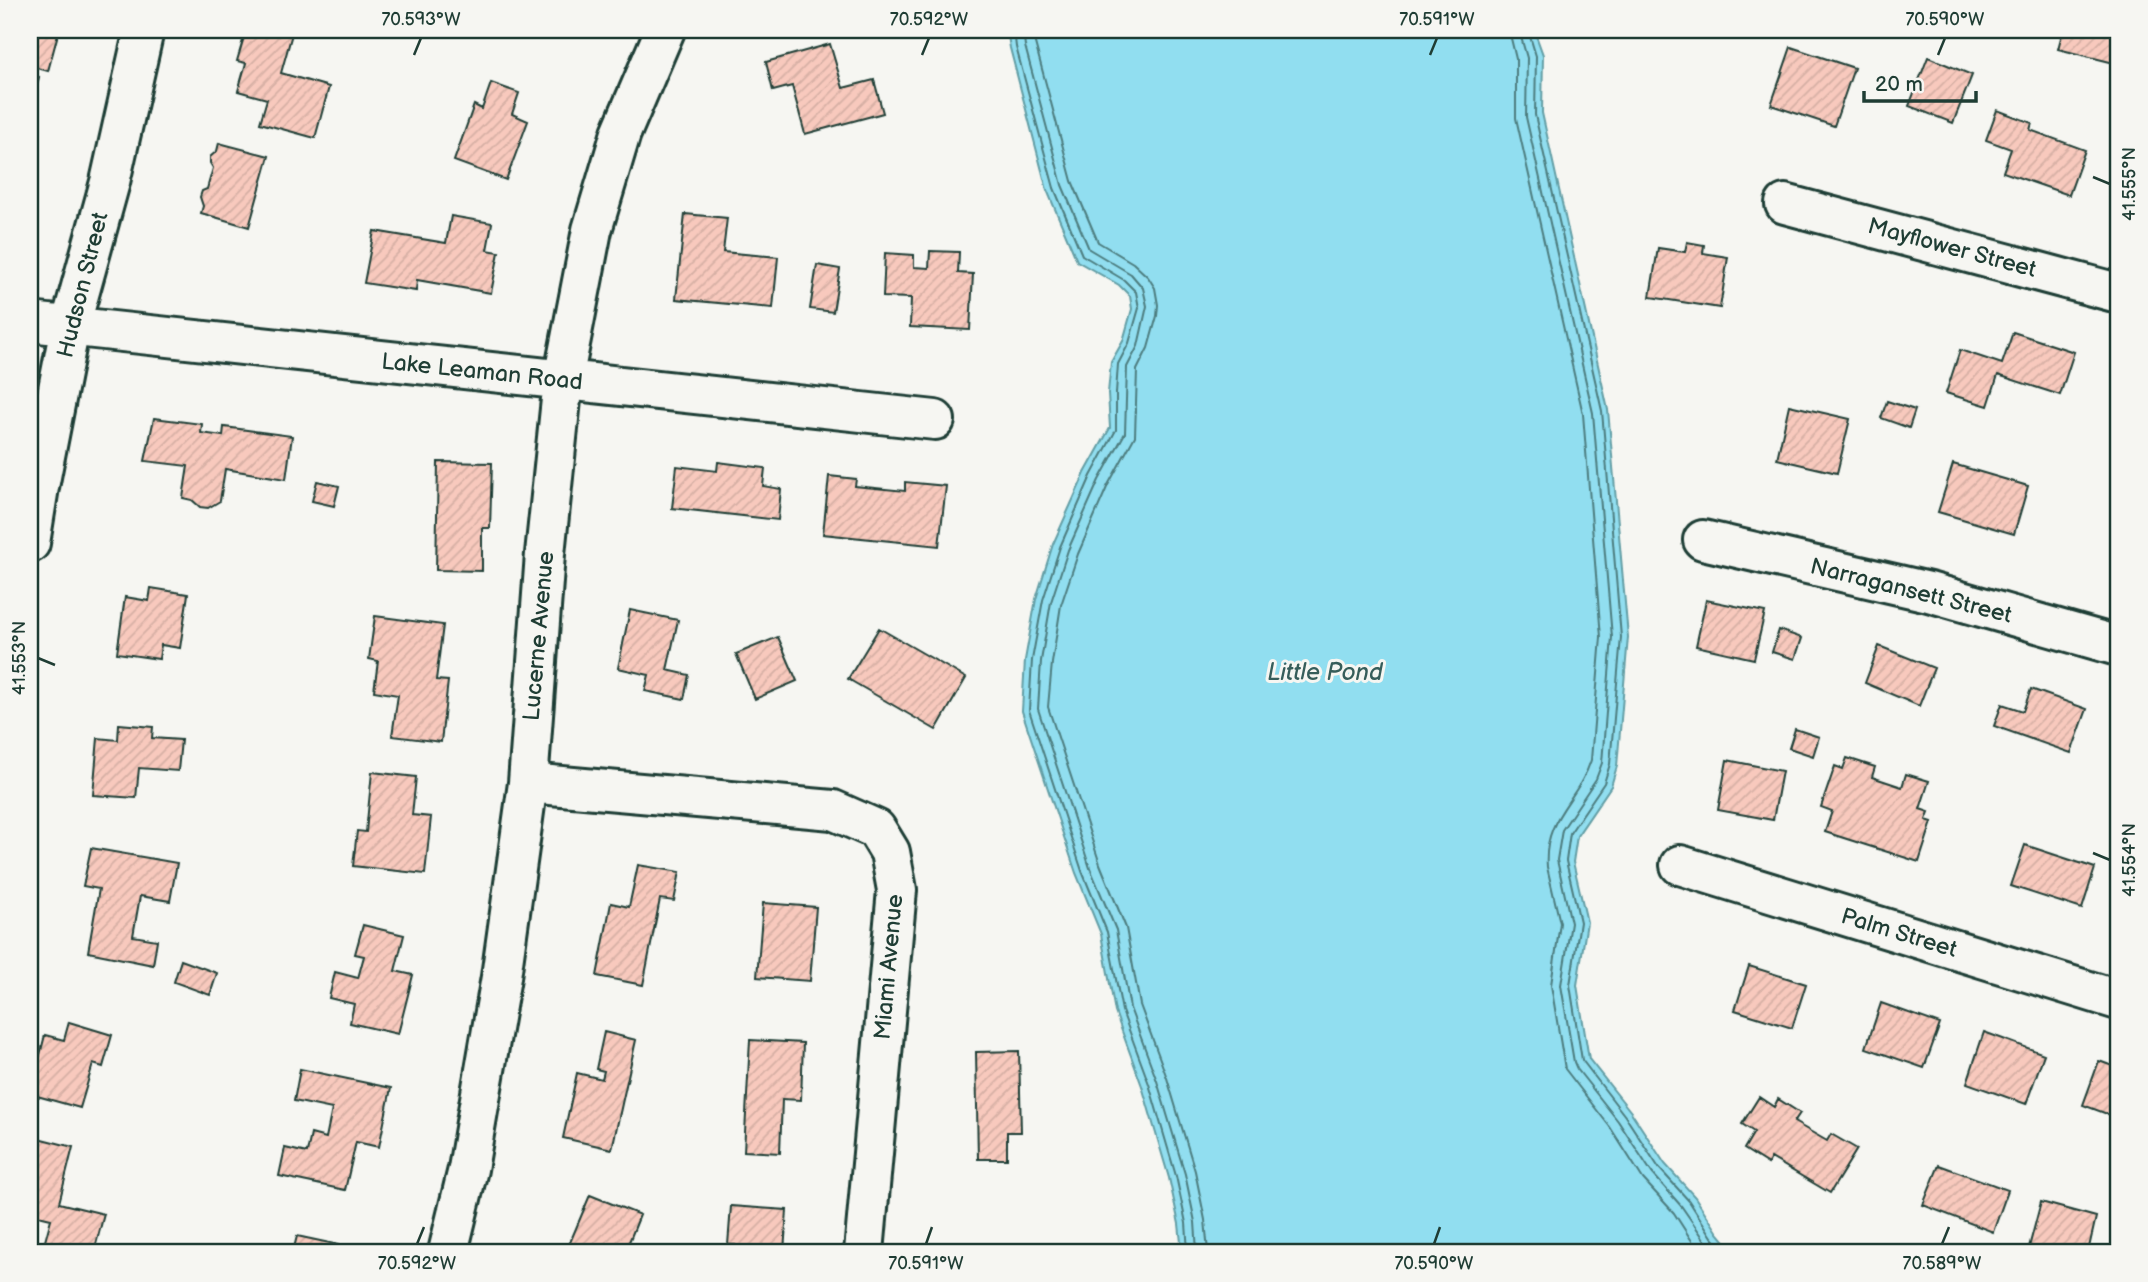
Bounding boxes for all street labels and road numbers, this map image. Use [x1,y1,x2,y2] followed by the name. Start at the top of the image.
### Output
[51,209,115,361] street label: Hudson Street
[1865,212,2039,284] street label: Mayflower Street
[380,348,584,396] street label: Lake Leaman Road
[518,550,560,722] street label: Lucerne Avenue
[1807,552,2015,630] street label: Narragansett Street
[869,893,909,1041] street label: Miami Avenue
[1838,902,1960,964] street label: Palm Street

